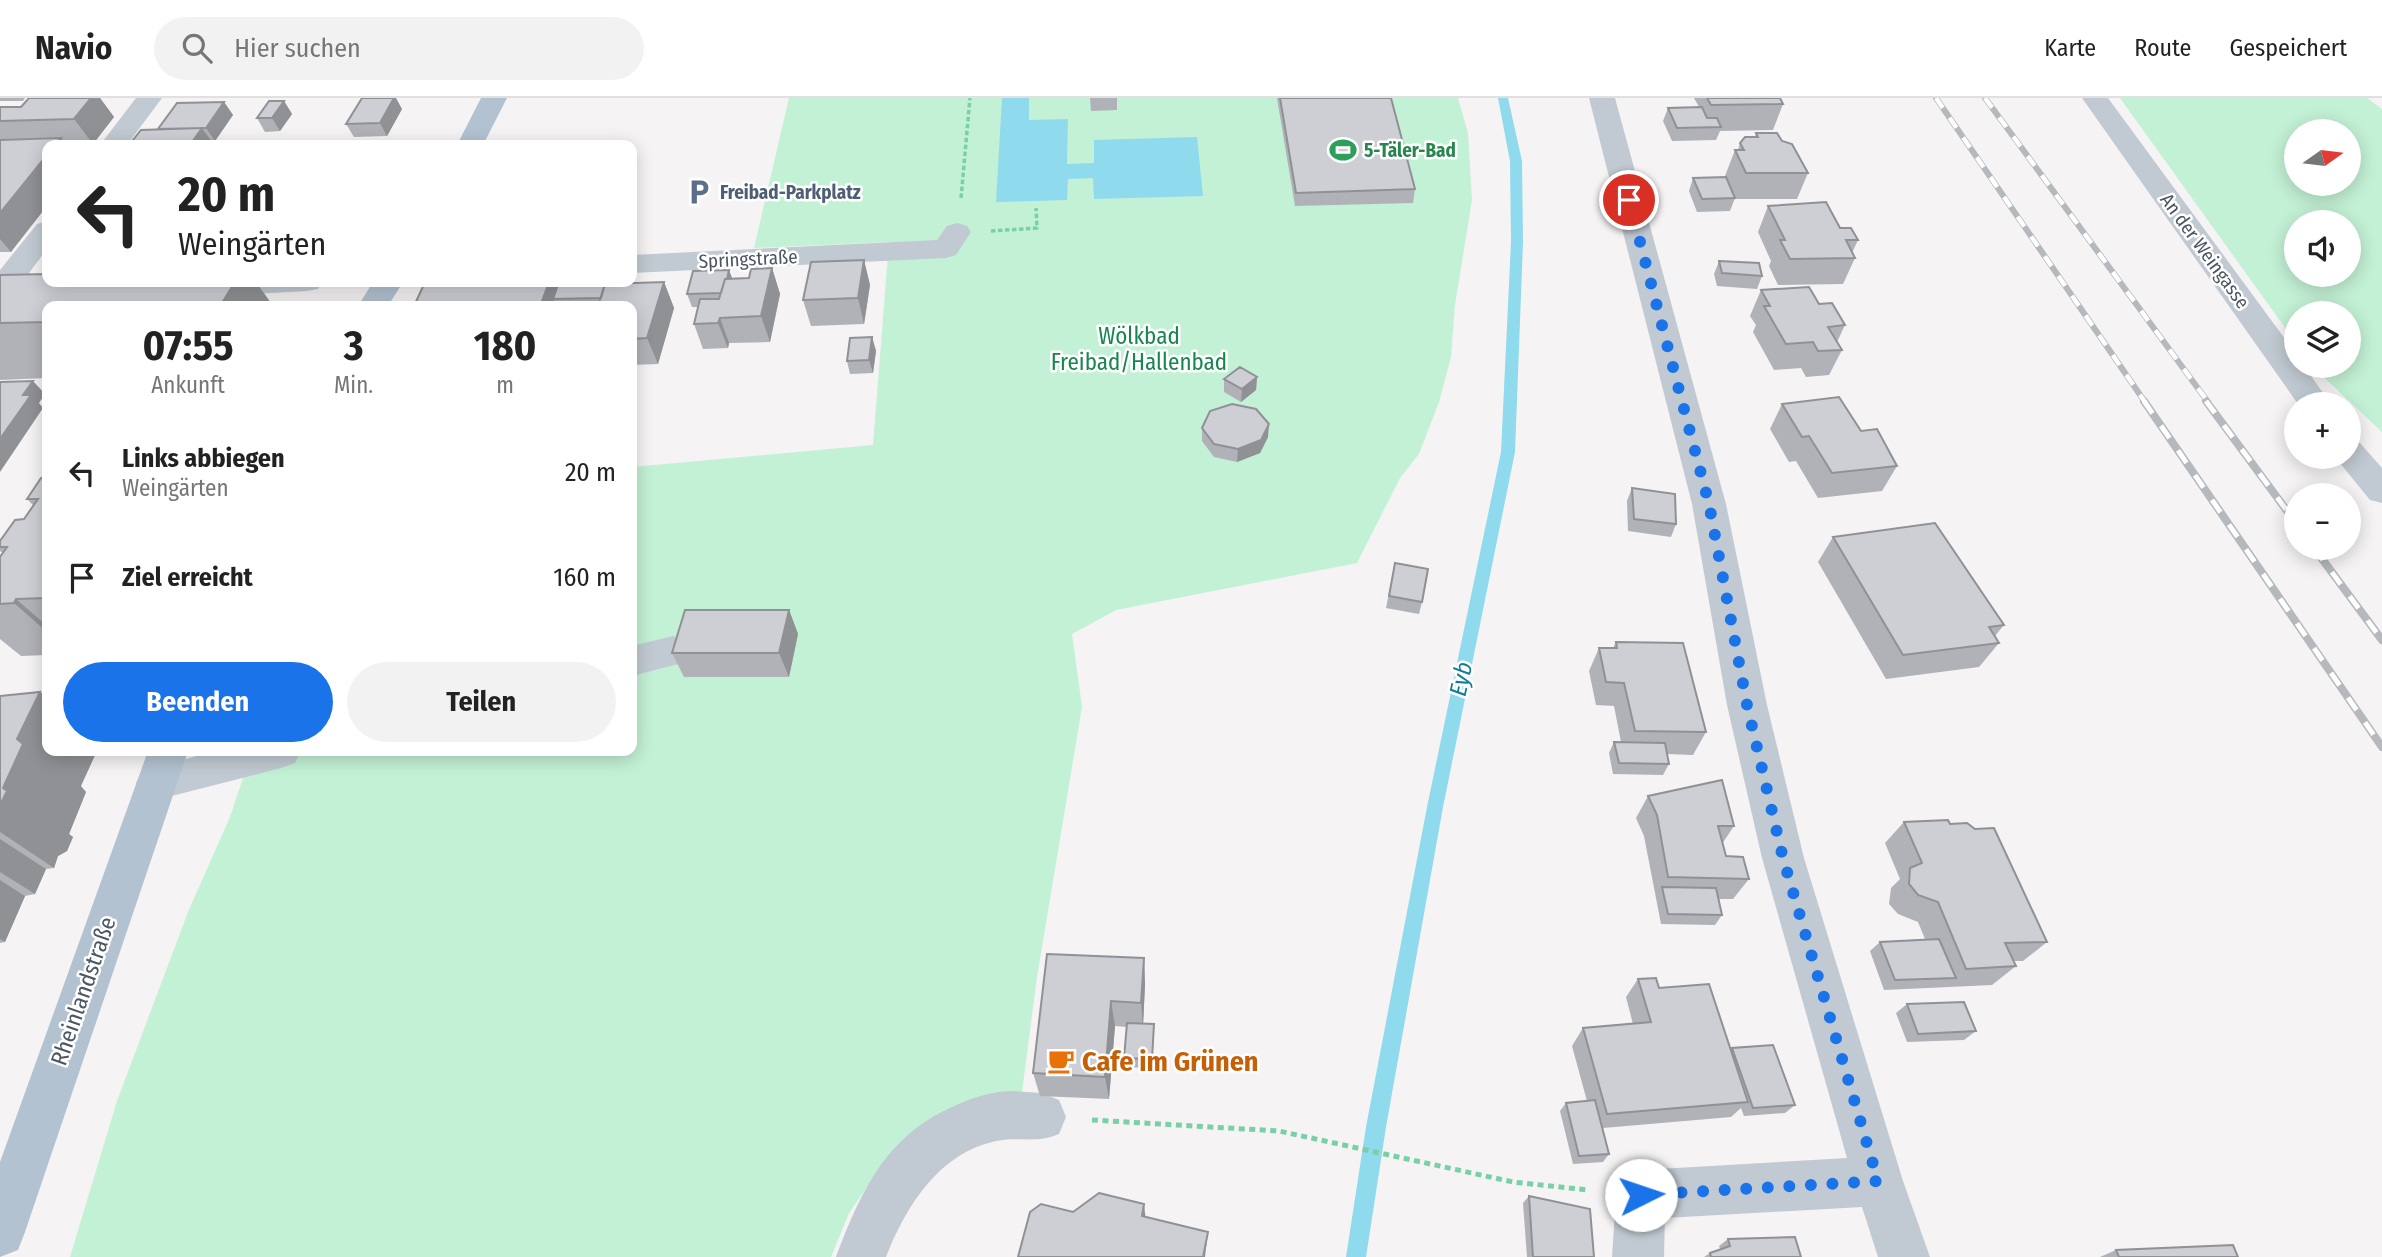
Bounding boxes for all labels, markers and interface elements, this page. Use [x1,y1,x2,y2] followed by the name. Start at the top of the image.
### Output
[154,17,644,80] search box
[35,28,112,68] text: Navio
[178,29,216,67] icon: search
[234,33,361,64] text: Hier suchen
[2044,34,2096,62] text: Karte
[2134,34,2191,62] text: Route
[2229,34,2347,62] text: Gespeichert
[2284,119,2361,196] north arrow
[2284,119,2361,560] map controls
[1328,135,1358,165] sports icon: 5-Täler-Bad
[1364,139,1456,162] place label: 5-Täler-Bad
[178,165,275,224] text: 20 m
[63,168,154,259] icon: left
[1599,170,1659,230] pin
[684,177,714,207] parking icon: Freibad-Parkplatz
[720,181,861,204] place label: Freibad-Parkplatz
[1610,181,1648,219] icon: arrive
[2156,189,2254,313] street label: An der Weingasse
[2284,210,2361,287] button: sound
[178,225,326,263] text: Weingärten
[698,245,798,273] street label: Springstraße
[2284,301,2361,378] button: layers
[142,321,234,371] text: 07:55
[344,321,364,371] text: 3
[474,321,537,371] text: 180
[1051,322,1227,376] park label: Wölkbad Freibad/Hallenbad
[151,371,225,399] text: Ankunft
[334,371,373,399] text: Min.
[496,371,514,399] text: m
[2284,392,2361,469] button: +
[122,443,285,474] text: Links abbiegen
[63,454,101,492] icon: left
[565,457,616,488] text: 20 m
[122,474,229,502] text: Weingärten
[2284,483,2361,560] button: −
[63,559,101,597] icon: arrive
[122,562,253,593] text: Ziel erreicht
[553,562,616,593] text: 160 m
[1444,659,1478,699] water label: Eyb
[63,662,333,742] button: Beenden
[347,662,616,742] button: Teilen
[44,913,122,1069] street label: Rheinlandstraße
[1082,1045,1259,1078] place label: Cafe im Grünen
[1046,1046,1076,1076] cafe icon: Cafe im Grünen
[1604,1158,1678,1232] position arrow

